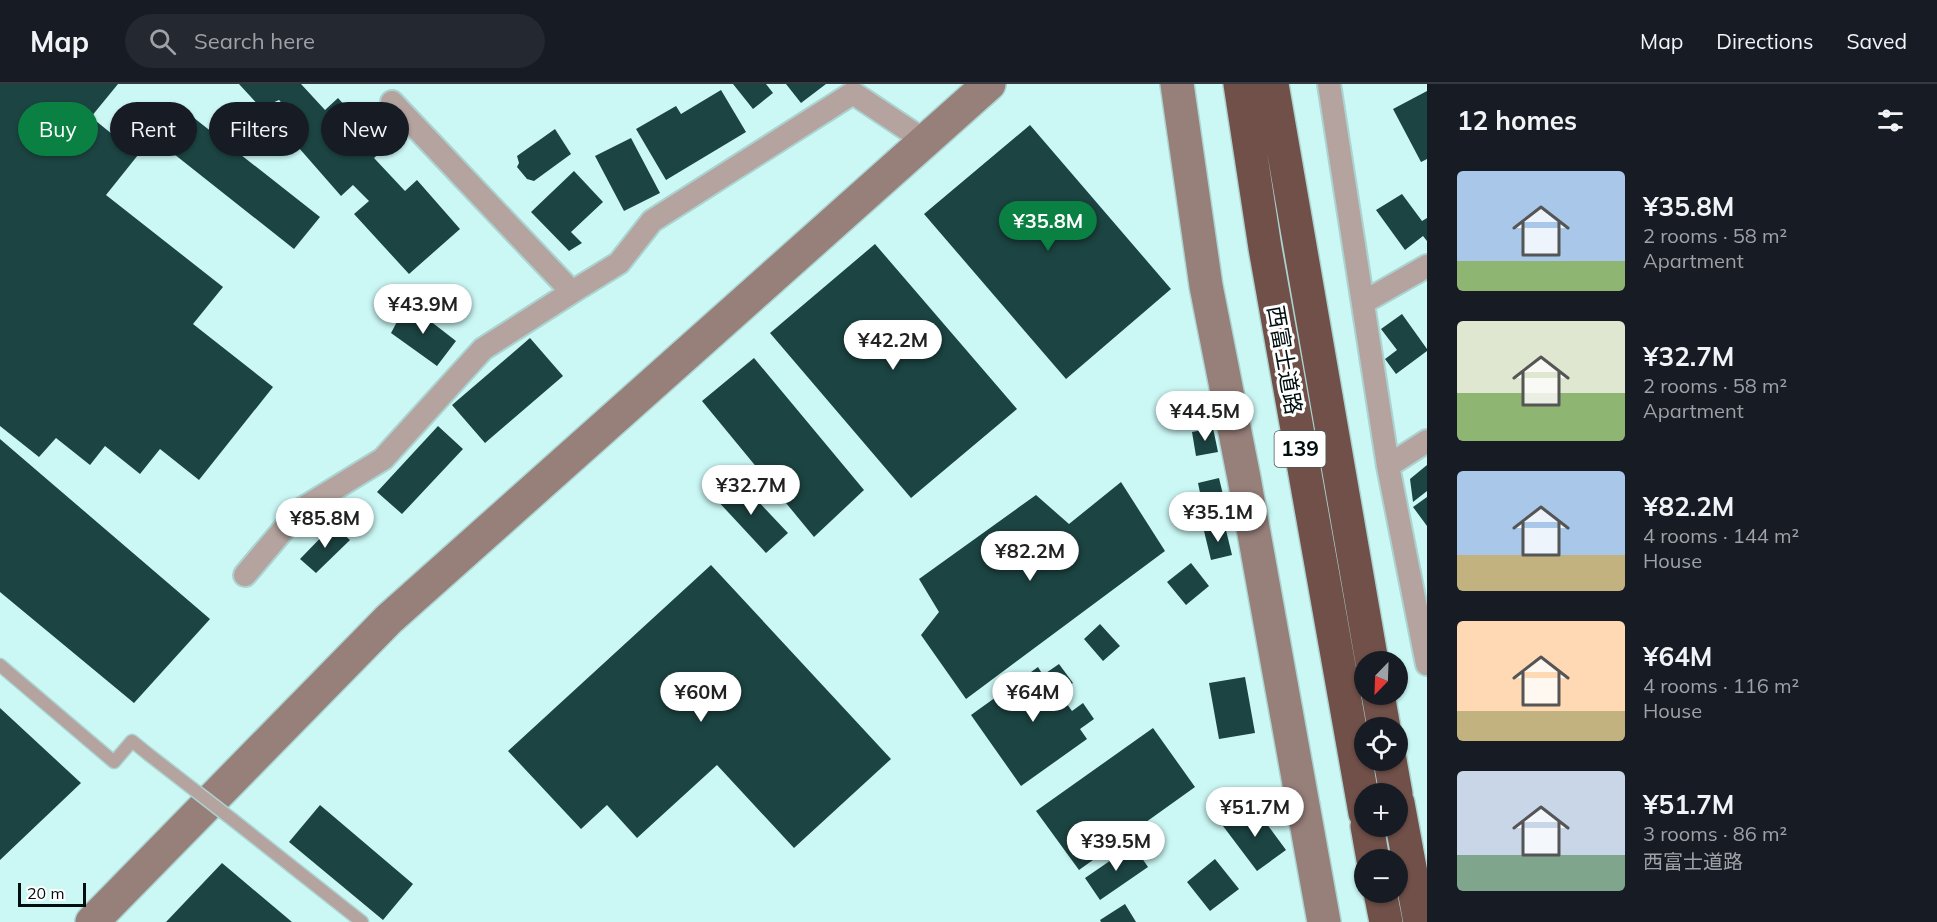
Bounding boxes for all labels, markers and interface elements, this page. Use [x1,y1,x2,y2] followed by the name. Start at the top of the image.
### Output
[125,14,545,68] search box
[30,24,89,59] text: Map
[146,25,179,58] icon: search
[194,27,315,55] text: Search here
[1640,28,1683,54] text: Map
[1716,28,1813,54] text: Directions
[1846,28,1907,54] text: Saved
[18,102,98,156] chip: Buy
[110,102,197,156] chip: Rent
[209,102,309,156] chip: Filters
[321,102,409,156] chip: New
[1457,104,1577,137] text: 12 homes
[1874,104,1907,137] icon: filters
[1643,190,1734,223] text: ¥35.8M
[1505,195,1577,267] icon: home
[999,201,1097,252] pin: ¥35.8M
[1013,208,1083,233] text: ¥35.8M
[1643,223,1787,248] text: 2 rooms · 58 m²
[1643,248,1744,273] text: Apartment
[374,284,472,335] pin: ¥43.9M
[388,291,458,316] text: ¥43.9M
[1262,303,1308,417] street label: 西富士道路
[844,320,942,371] pin: ¥42.2M
[858,327,928,352] text: ¥42.2M
[1643,340,1734,373] text: ¥32.7M
[1505,345,1577,417] icon: home
[1643,373,1787,398] text: 2 rooms · 58 m²
[1156,391,1254,442] pin: ¥44.5M
[1170,398,1240,423] text: ¥44.5M
[1643,398,1744,423] text: Apartment
[1274,431,1326,467] road number: 139
[702,465,800,516] pin: ¥32.7M
[716,472,786,497] text: ¥32.7M
[1643,490,1734,523] text: ¥82.2M
[1169,492,1267,543] pin: ¥35.1M
[1505,495,1577,567] icon: home
[276,498,374,549] pin: ¥85.8M
[1183,499,1253,524] text: ¥35.1M
[290,505,360,530] text: ¥85.8M
[1643,523,1799,548] text: 4 rooms · 144 m²
[981,531,1079,582] pin: ¥82.2M
[995,538,1065,563] text: ¥82.2M
[1643,548,1702,573] text: House
[1643,640,1712,673] text: ¥64M
[1505,645,1577,717] icon: home
[1354,651,1408,705] north arrow
[1354,651,1408,903] map controls
[665,672,737,723] pin: ¥60M
[997,672,1069,723] pin: ¥64M
[1643,673,1799,698] text: 4 rooms · 116 m²
[674,679,728,704] text: ¥60M
[1006,679,1060,704] text: ¥64M
[1643,698,1702,723] text: House
[1354,717,1408,771] button: locate
[1354,783,1408,837] button: +
[1206,787,1304,838] pin: ¥51.7M
[1643,788,1734,821] text: ¥51.7M
[1220,794,1290,819] text: ¥51.7M
[1505,795,1577,867] icon: home
[1067,821,1165,872] pin: ¥39.5M
[1643,821,1787,846] text: 3 rooms · 86 m²
[1081,828,1151,853] text: ¥39.5M
[1354,849,1408,903] button: −
[1643,849,1743,874] text: 西富士道路
[18,880,86,908] scale bar
[27,883,64,903] text: 20 m

